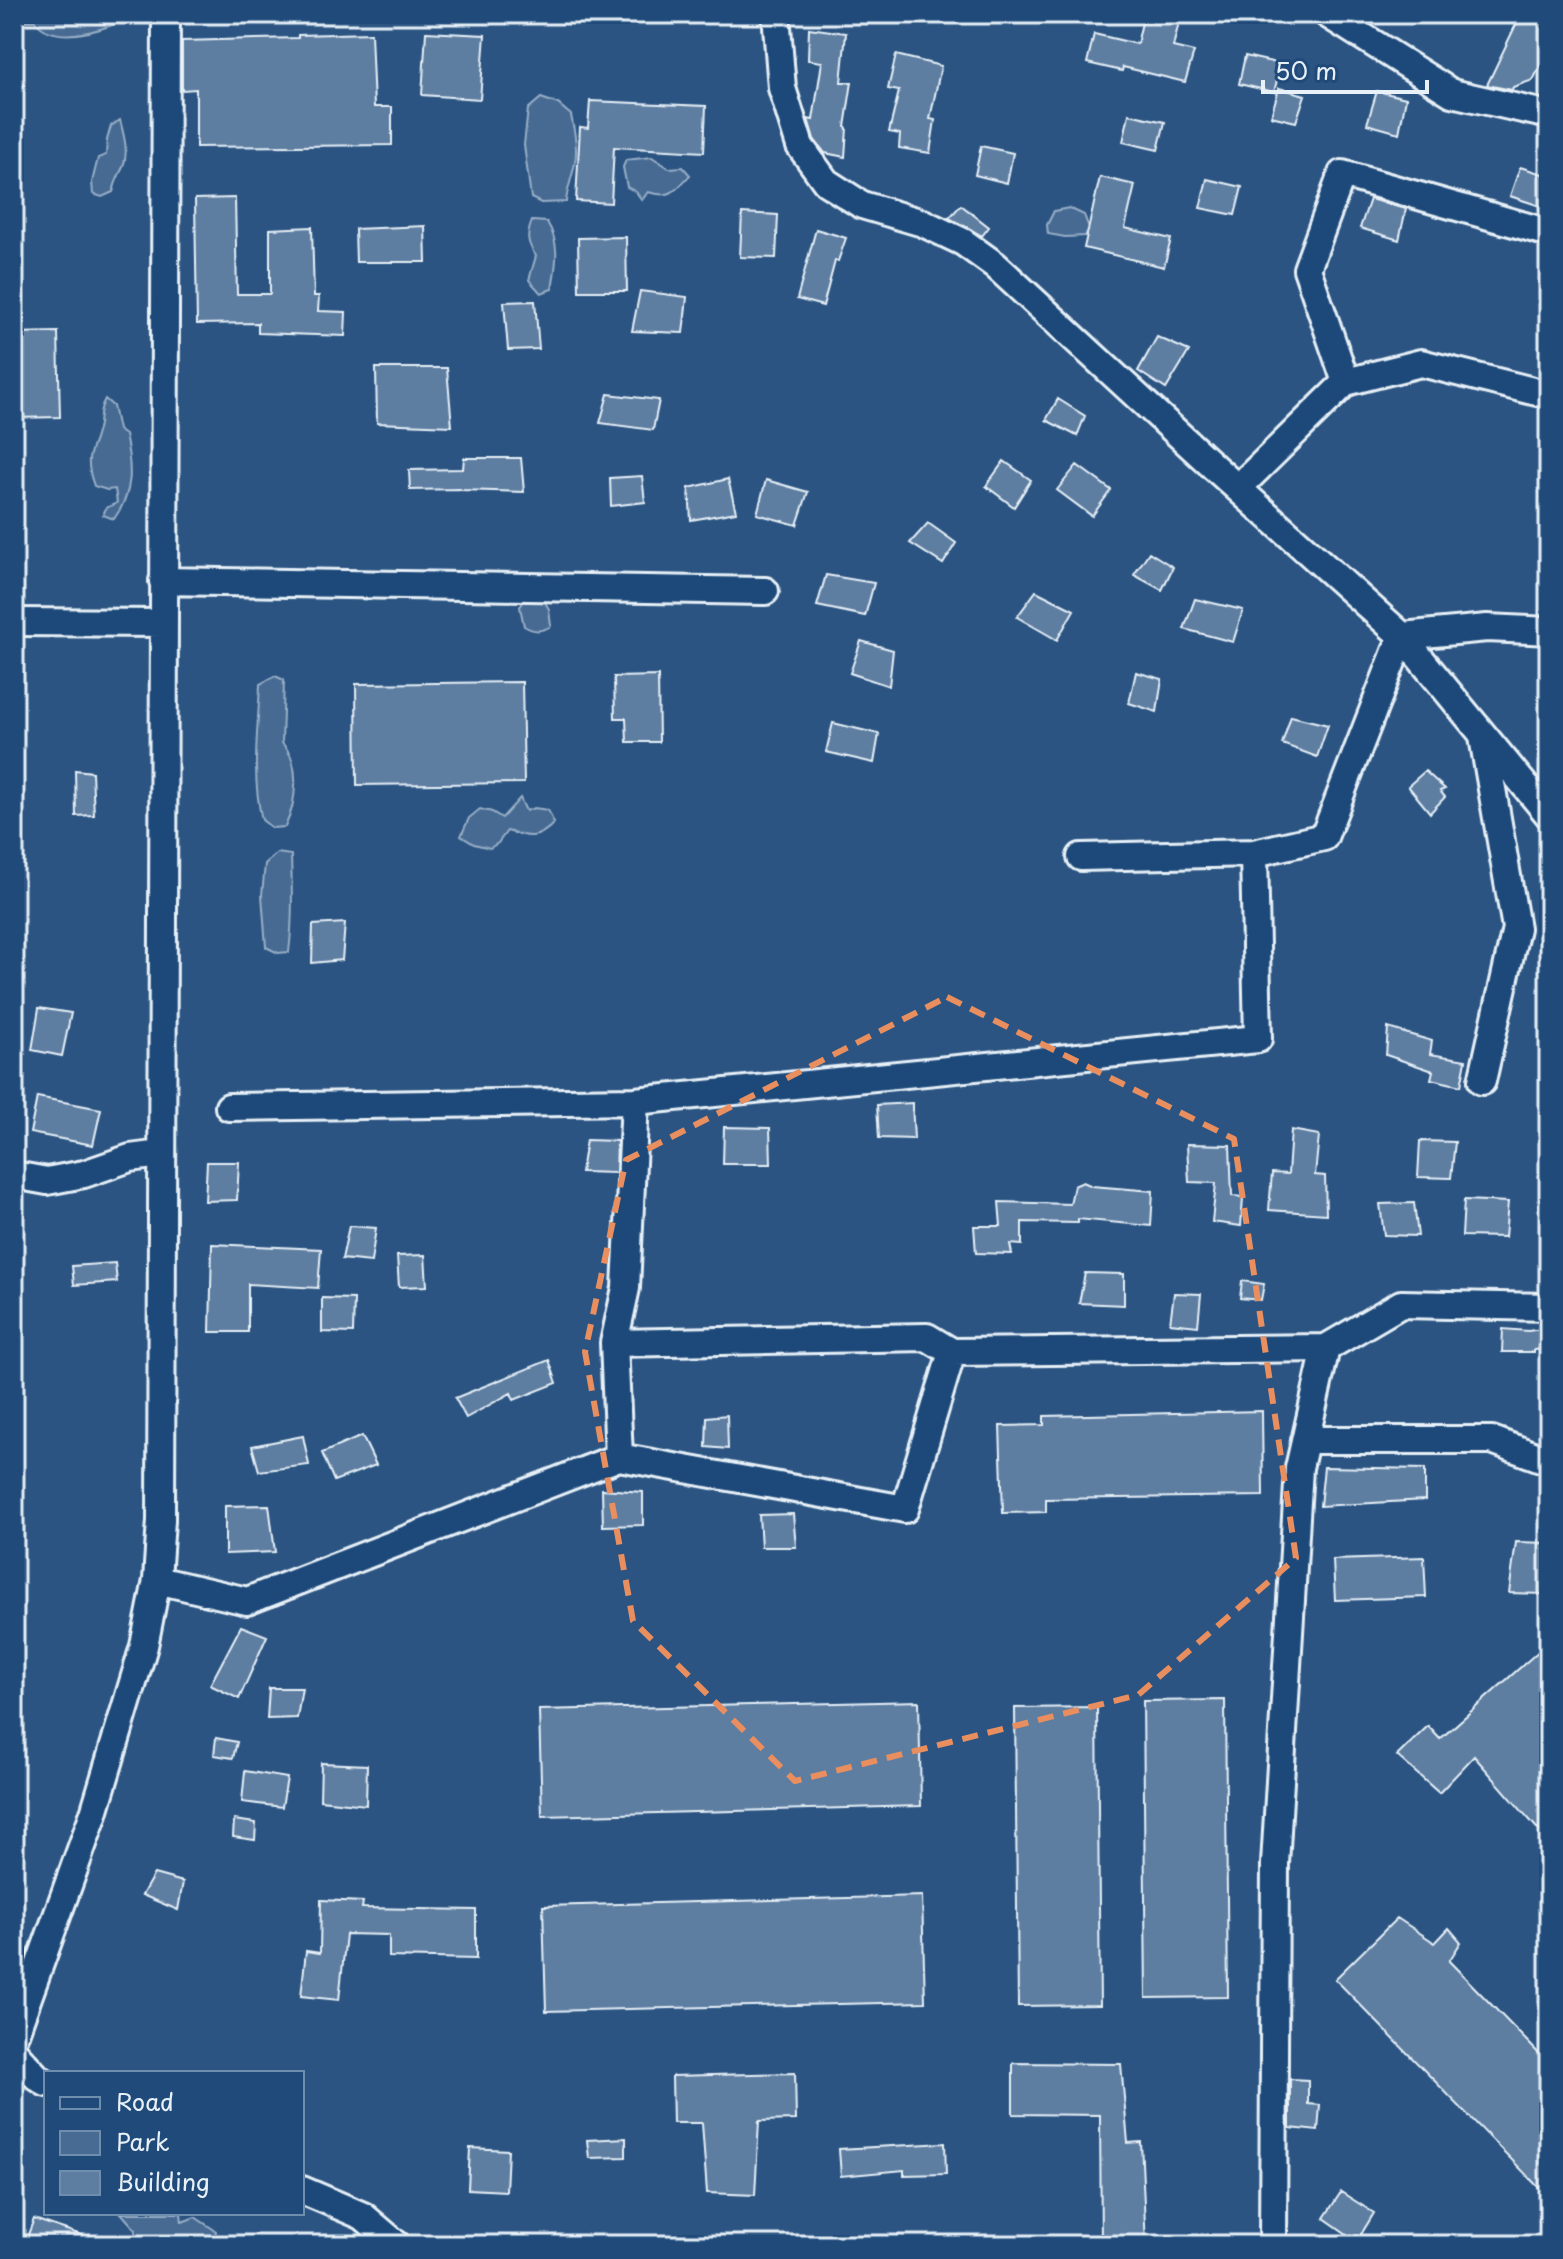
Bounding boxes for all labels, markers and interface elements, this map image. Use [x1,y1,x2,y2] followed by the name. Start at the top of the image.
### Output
[1263,44,1427,94] scale bar
[1275,52,1337,88] text: 50 m
[44,2071,304,2215] legend
[116,2083,174,2119] text: Road
[116,2123,170,2159] text: Park
[116,2163,210,2199] text: Building

